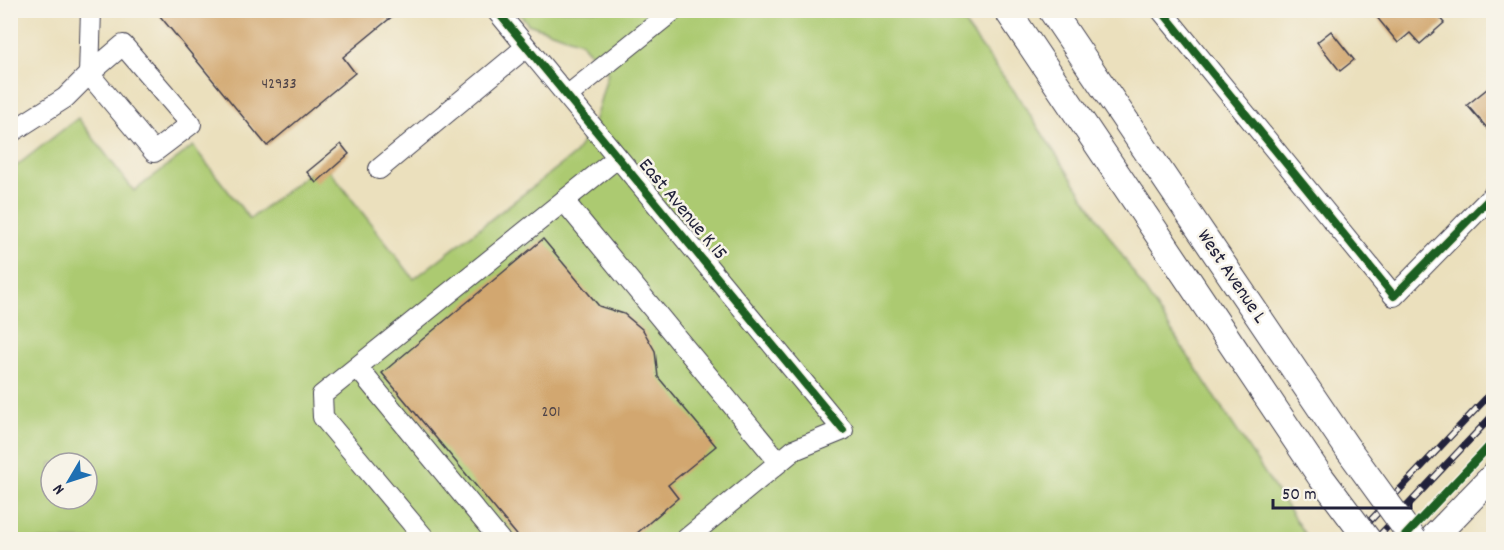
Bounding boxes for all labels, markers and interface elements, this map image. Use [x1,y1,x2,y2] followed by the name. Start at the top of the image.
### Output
[261,73,297,96] house number: 42933
[631,153,733,267] street label: East Avenue K 15
[1189,224,1273,330] street label: West Avenue L
[541,401,561,424] house number: 201
[39,451,99,511] north arrow
[1273,472,1411,510] scale bar
[48,478,71,499] text: N
[1282,483,1317,508] text: 50 m

